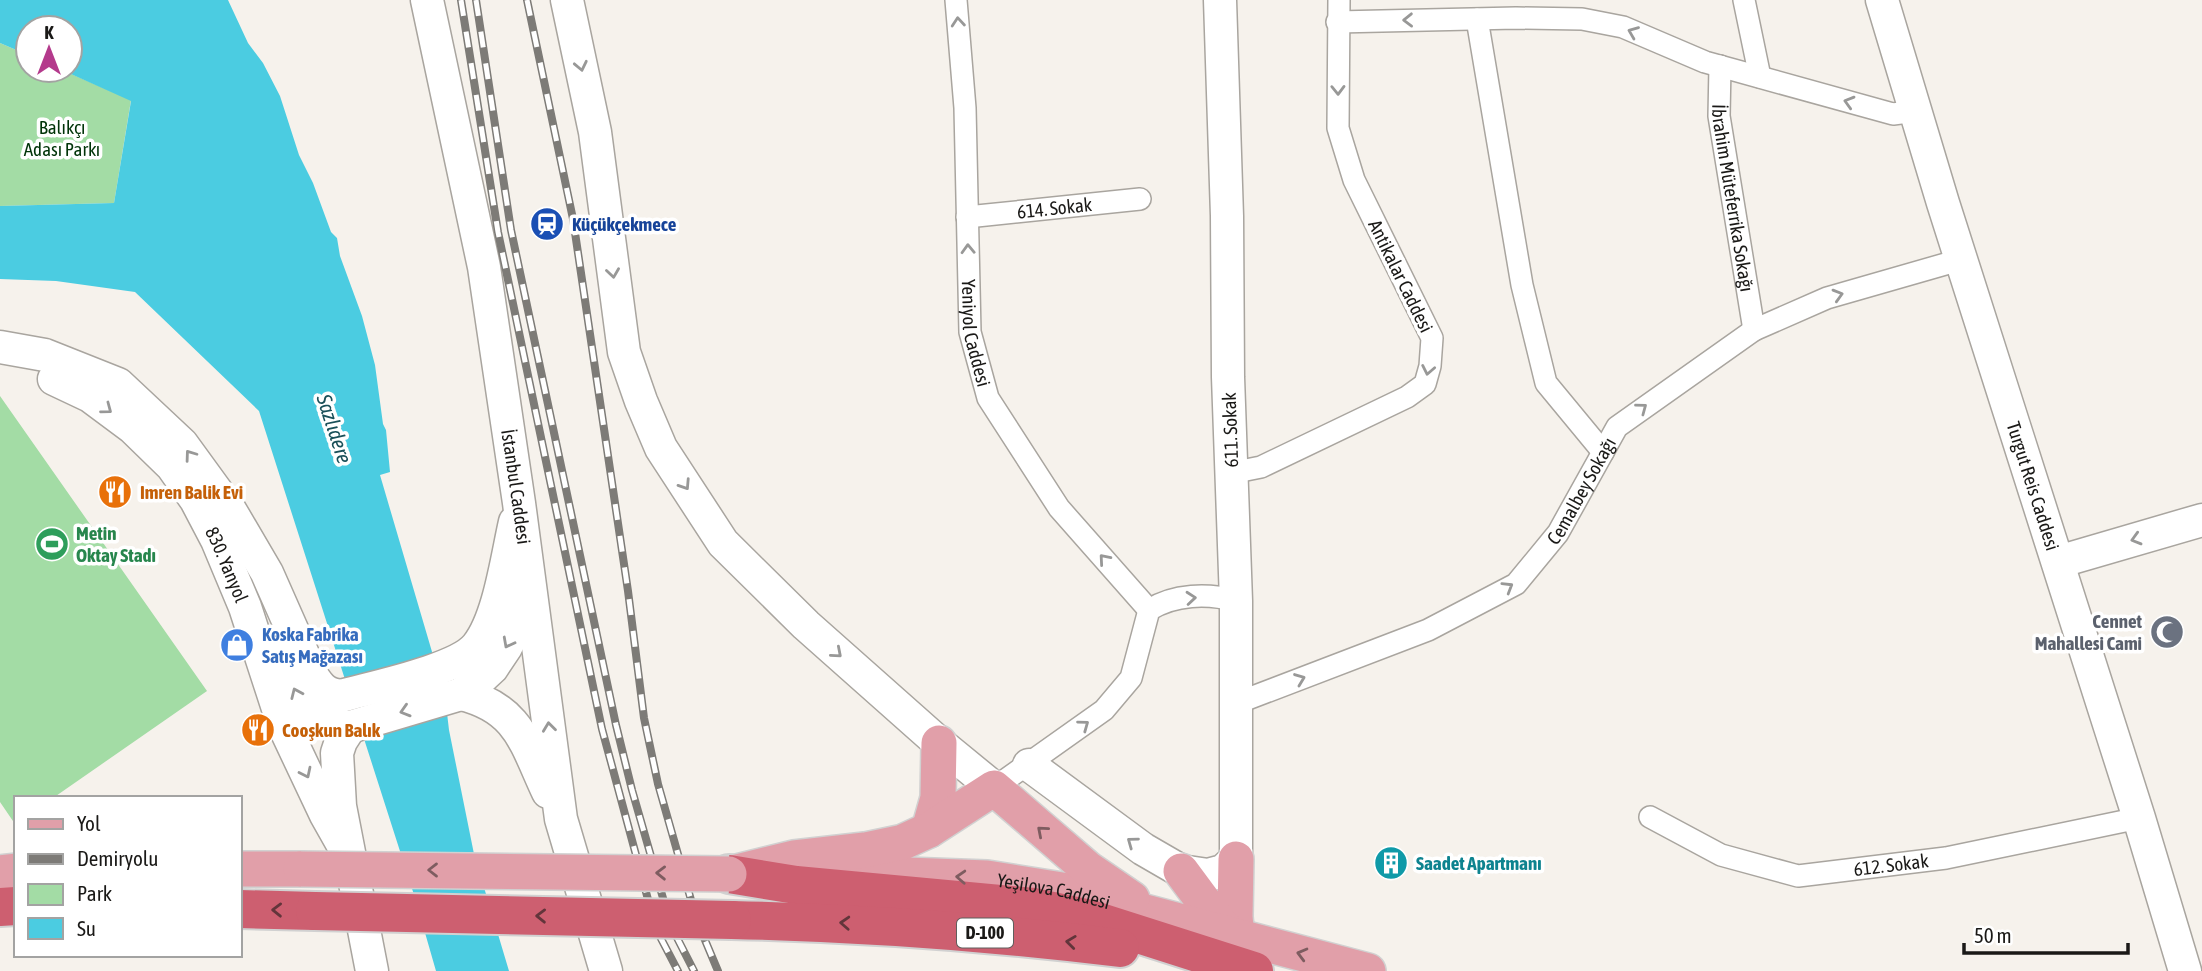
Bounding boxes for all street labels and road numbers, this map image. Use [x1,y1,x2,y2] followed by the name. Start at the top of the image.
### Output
[1708,104,1759,293] street label: İbrahim Müteferrika Sokağı
[1016,193,1094,223] street label: 614. Sokak
[1364,216,1438,336] street label: Antikalar Caddesi
[958,279,995,389] street label: Yeniyol Caddesi
[1218,391,1242,468] street label: 611. Sokak
[2002,419,2064,553] street label: Turgut Reis Caddesi
[497,428,535,546] street label: İstanbul Caddesi
[1542,433,1620,549] street label: Cemalbey Sokağı
[201,523,253,605] street label: 830. Yanyol
[1852,849,1930,880] street label: 612. Sokak
[996,869,1113,913] street label: Yeşilova Caddesi
[957,918,1013,948] road number: D-100

